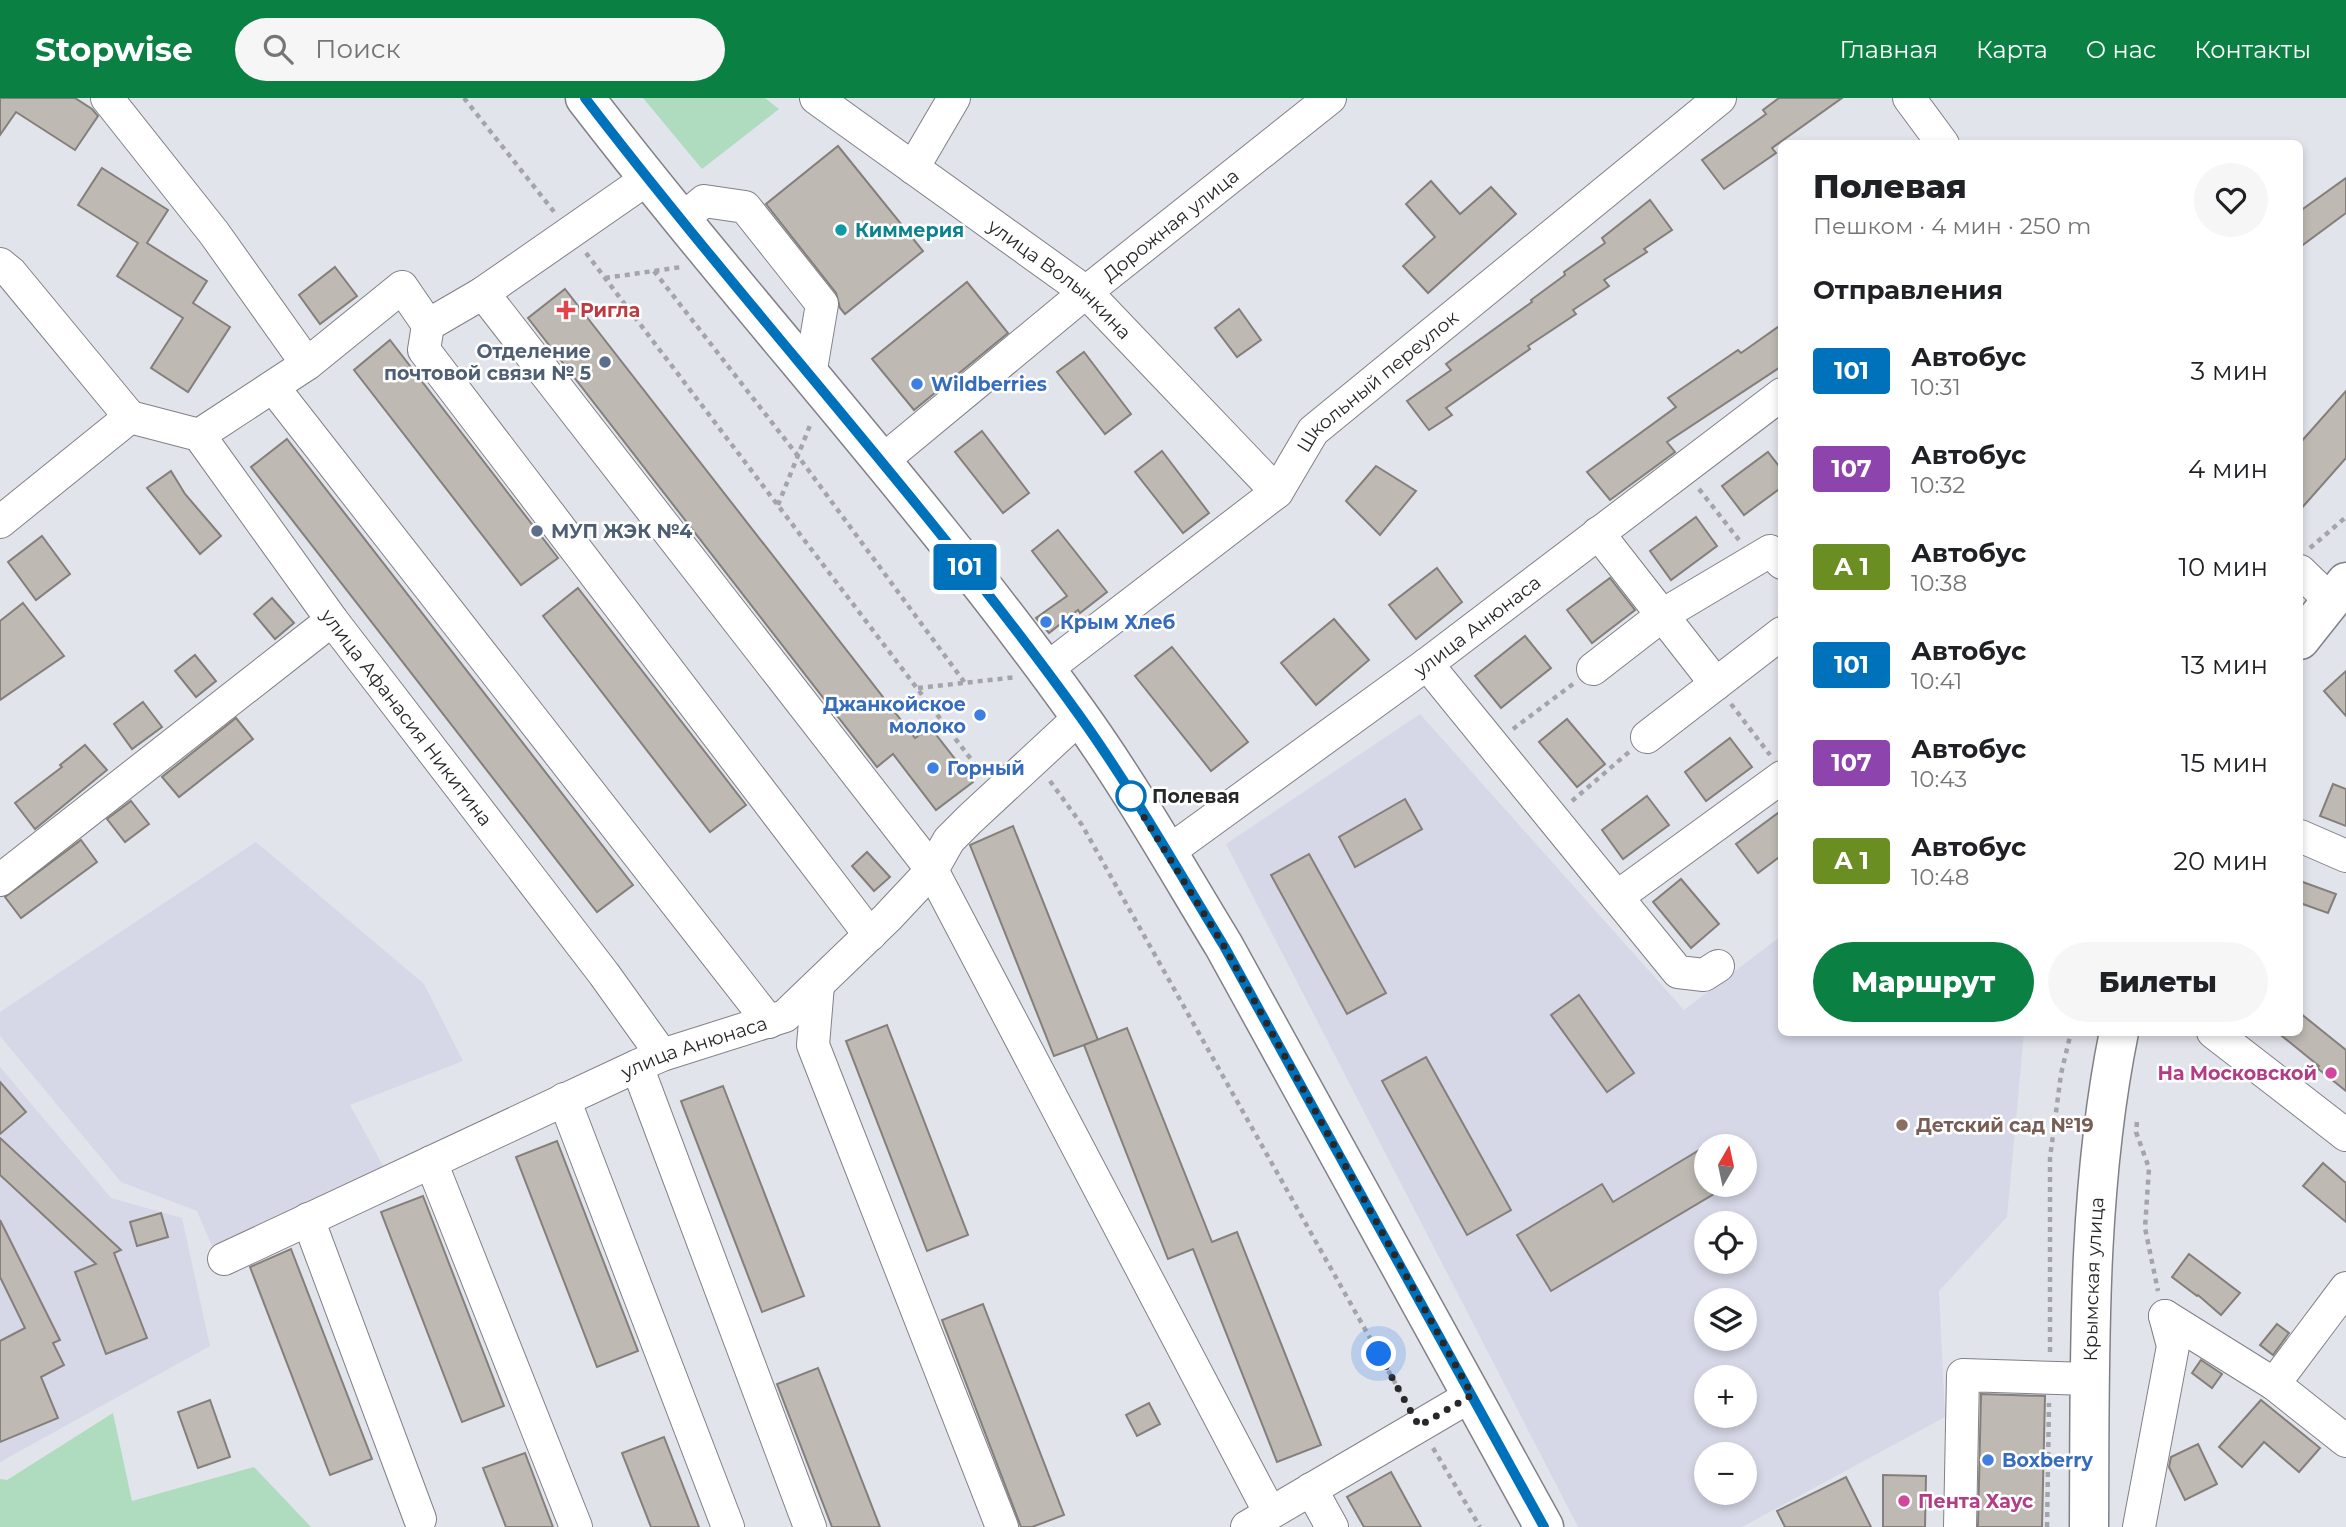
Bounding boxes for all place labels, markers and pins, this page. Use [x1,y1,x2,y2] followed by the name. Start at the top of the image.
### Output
[855,219,964,242] place label: Киммерия
[833,222,849,238] marker: Киммерия
[580,299,640,322] place label: Ригла
[558,302,574,318] marker: Ригла
[384,340,591,385] place label: Отделение почтовой связи № 5
[597,354,613,370] marker: Отделение почтовой связи № 5
[931,373,1047,396] place label: Wildberries
[909,376,925,392] marker: Wildberries
[551,520,692,543] place label: МУП ЖЭК №4
[529,523,545,539] marker: МУП ЖЭК №4
[1060,611,1176,634] place label: Крым Хлеб
[1038,614,1054,630] marker: Крым Хлеб
[823,693,966,738] place label: Джанкойское молоко
[972,707,988,723] marker: Джанкойское молоко
[947,757,1025,780] place label: Горный
[925,760,941,776] marker: Горный
[1116,781,1146,811] marker: Полевая
[1152,785,1240,808] place label: Полевая
[2157,1062,2317,1085] place label: На Московской
[2323,1065,2339,1081] marker: На Московской
[1916,1114,2094,1137] place label: Детский сад №19
[1894,1117,1910,1133] marker: Детский сад №19
[2002,1449,2093,1472] place label: Boxberry
[1980,1452,1996,1468] marker: Boxberry
[1918,1490,2033,1513] place label: Пента Хаус
[1896,1493,1912,1509] marker: Пента Хаус

